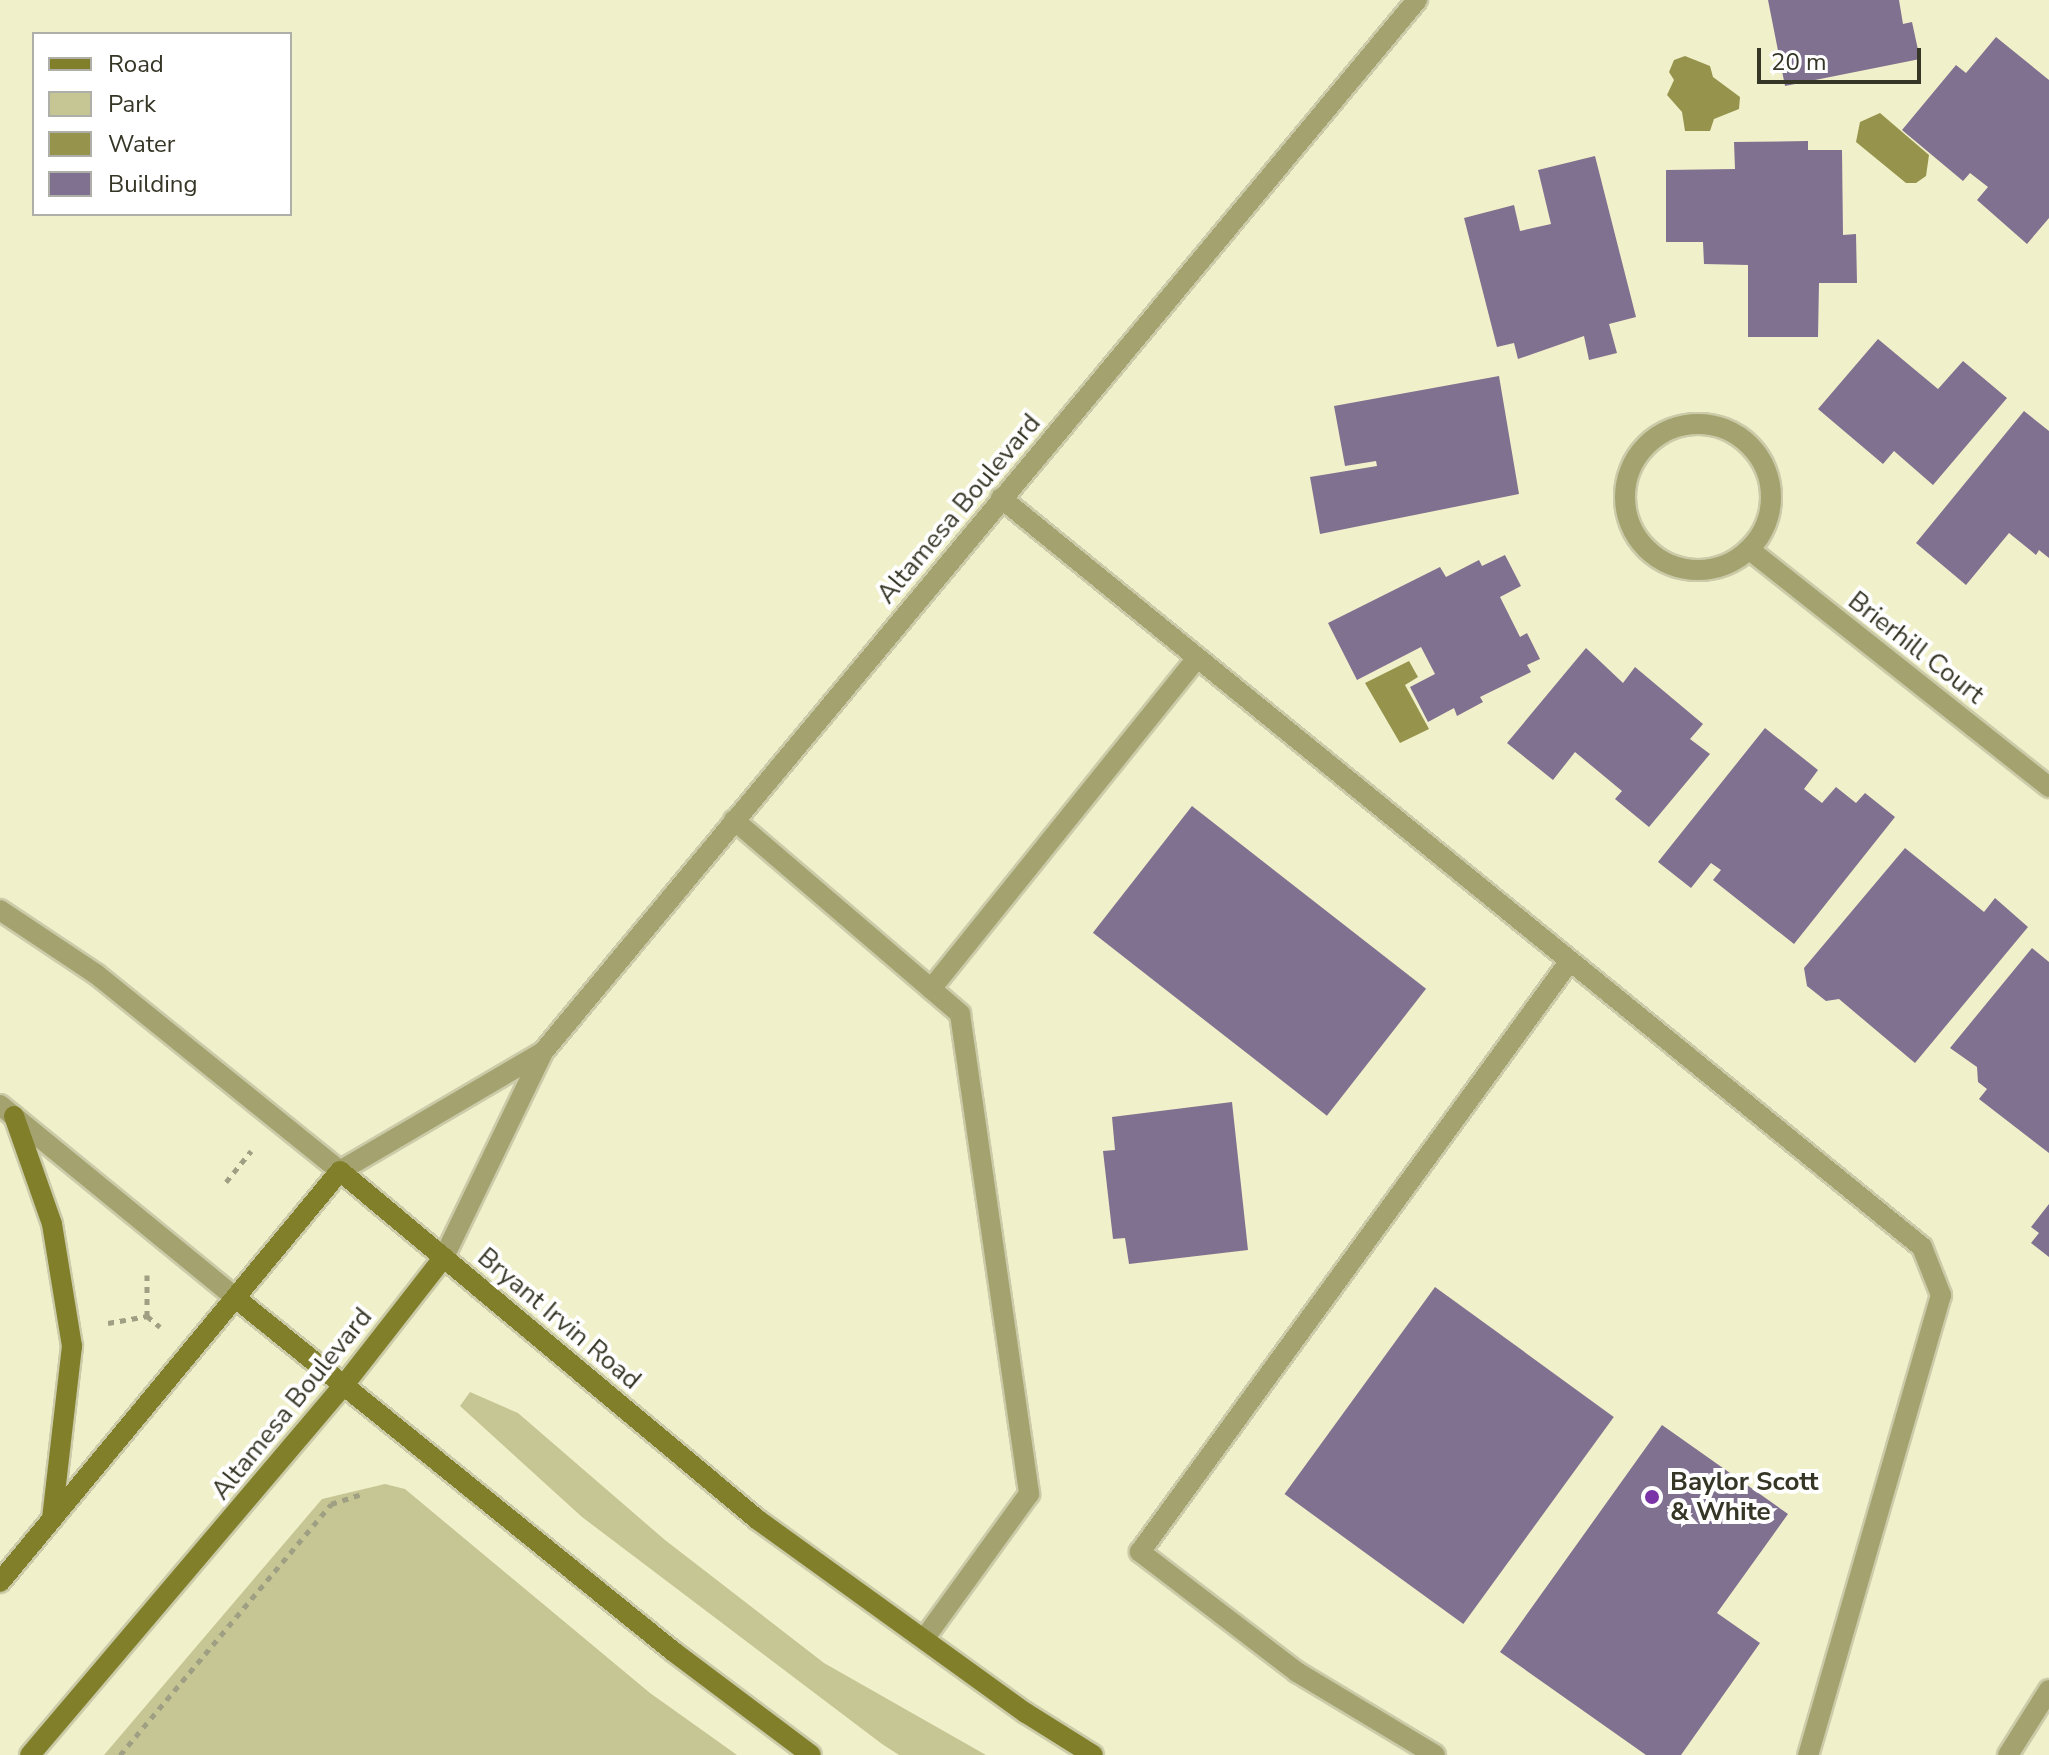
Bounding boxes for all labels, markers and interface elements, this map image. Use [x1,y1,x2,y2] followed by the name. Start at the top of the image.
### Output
[32,32,292,216] legend
[1761,32,1925,82] scale bar
[1771,46,1827,78] text: 20 m
[108,48,164,80] text: Road
[108,88,156,120] text: Park
[108,128,175,160] text: Water
[108,168,198,200] text: Building
[871,408,1047,610] street label: Altamesa Boulevard
[1842,585,1990,711] street label: Brierhill Court
[471,1242,647,1396] street label: Bryant Irvin Road
[205,1302,379,1506] street label: Altamesa Boulevard
[1670,1466,1819,1528] place label: Baylor Scott & White
[1641,1486,1663,1508] marker: Baylor Scott & White

